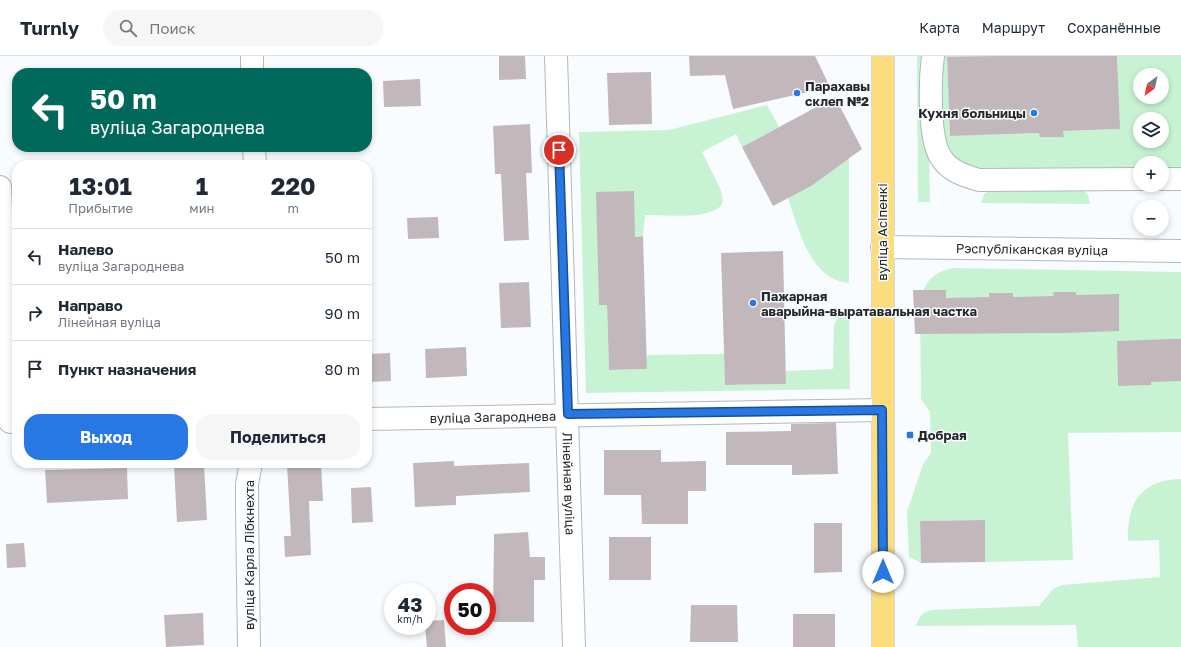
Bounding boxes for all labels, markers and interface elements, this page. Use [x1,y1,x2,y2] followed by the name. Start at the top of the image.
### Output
[103,10,383,46] search box
[20,16,79,39] text: Turnly
[117,17,139,39] icon: search
[149,19,195,37] text: Поиск
[919,19,960,36] text: Карта
[982,19,1045,36] text: Маршрут
[1067,19,1161,36] text: Сохранённые
[1133,68,1169,104] north arrow
[1133,68,1169,236] map controls
[805,78,870,109] place label: Парахавы склеп №2
[90,82,157,115] text: 50 m
[24,84,76,136] icon: left
[792,88,802,98] marker: Парахавы склеп №2
[918,105,1026,121] place label: Кухня больницы
[1029,108,1039,118] marker: Кухня больницы
[1133,112,1169,148] button: layers
[90,116,265,138] text: вуліца Загароднева
[542,133,576,167] pin
[548,139,570,161] icon: arrive
[1133,156,1169,192] button: +
[69,171,132,200] text: 13:01
[196,171,208,200] text: 1
[271,171,316,200] text: 220
[874,183,890,281] street label: вуліца Асіпенкі
[68,200,133,216] text: Прибытие
[189,200,215,216] text: мин
[288,200,299,216] text: m
[1133,200,1169,236] button: −
[58,240,114,258] text: Налево
[956,240,1108,258] street label: Рэспубліканская вуліца
[24,246,46,268] icon: left
[325,248,360,266] text: 50 m
[58,258,184,274] text: вуліца Загароднева
[761,288,978,319] place label: Пажарная аварыйна-выратавальная частка
[58,296,123,314] text: Направо
[748,298,758,308] marker: Пажарная аварыйна-выратавальная частка
[24,302,46,324] icon: right
[325,304,360,322] text: 90 m
[58,314,161,330] text: Лінейная вуліца
[24,358,46,380] icon: arrive
[58,360,196,378] text: Пункт назначения
[325,360,360,378] text: 80 m
[430,408,556,426] street label: вуліца Загароднева
[24,414,188,460] button: Выход
[196,414,360,460] button: Поделиться
[918,427,967,443] place label: Добрая
[905,430,915,440] marker: Добрая
[559,432,579,535] street label: Лінейная вуліца
[241,480,257,630] street label: вуліца Карла Лібкнехта
[862,551,904,593] position arrow
[444,583,496,635] speed limit sign: 50
[398,592,422,616] text: 43
[397,613,423,625] text: km/h

